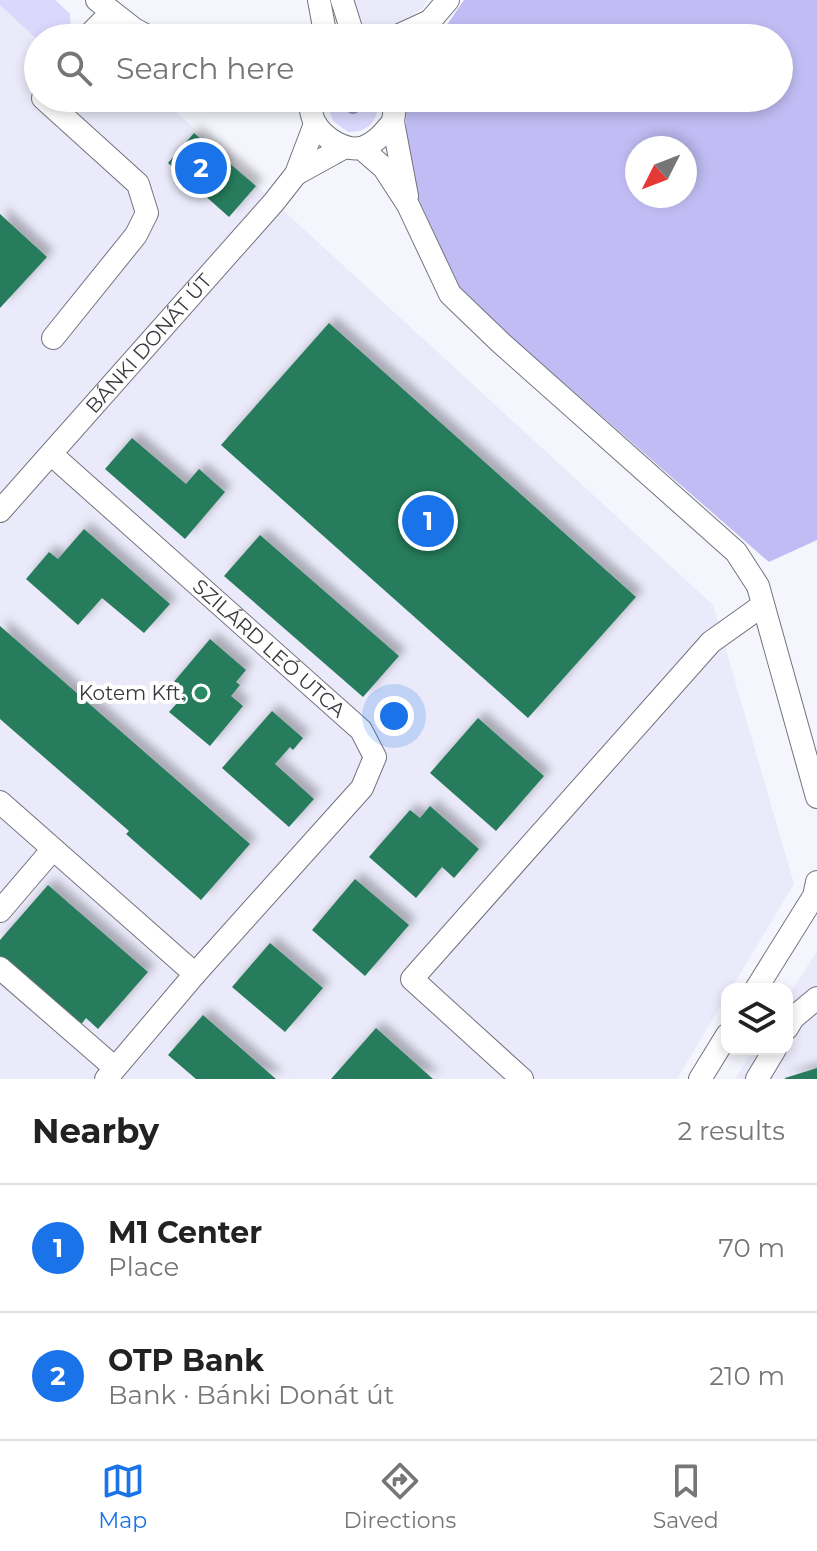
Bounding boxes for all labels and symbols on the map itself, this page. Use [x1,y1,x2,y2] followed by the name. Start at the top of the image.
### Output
[625,136,697,208] north arrow
[175,138,227,198] pin: 2
[81,268,217,418] street label: BÁNKI DONÁT ÚT
[402,491,454,551] pin: 1
[188,574,351,723] street label: SZILÁRD LEÓ UTCA
[79,681,185,705] place label: Kotem Kft.
[192,684,210,702] marker: Kotem Kft.
[374,696,414,736] your location

